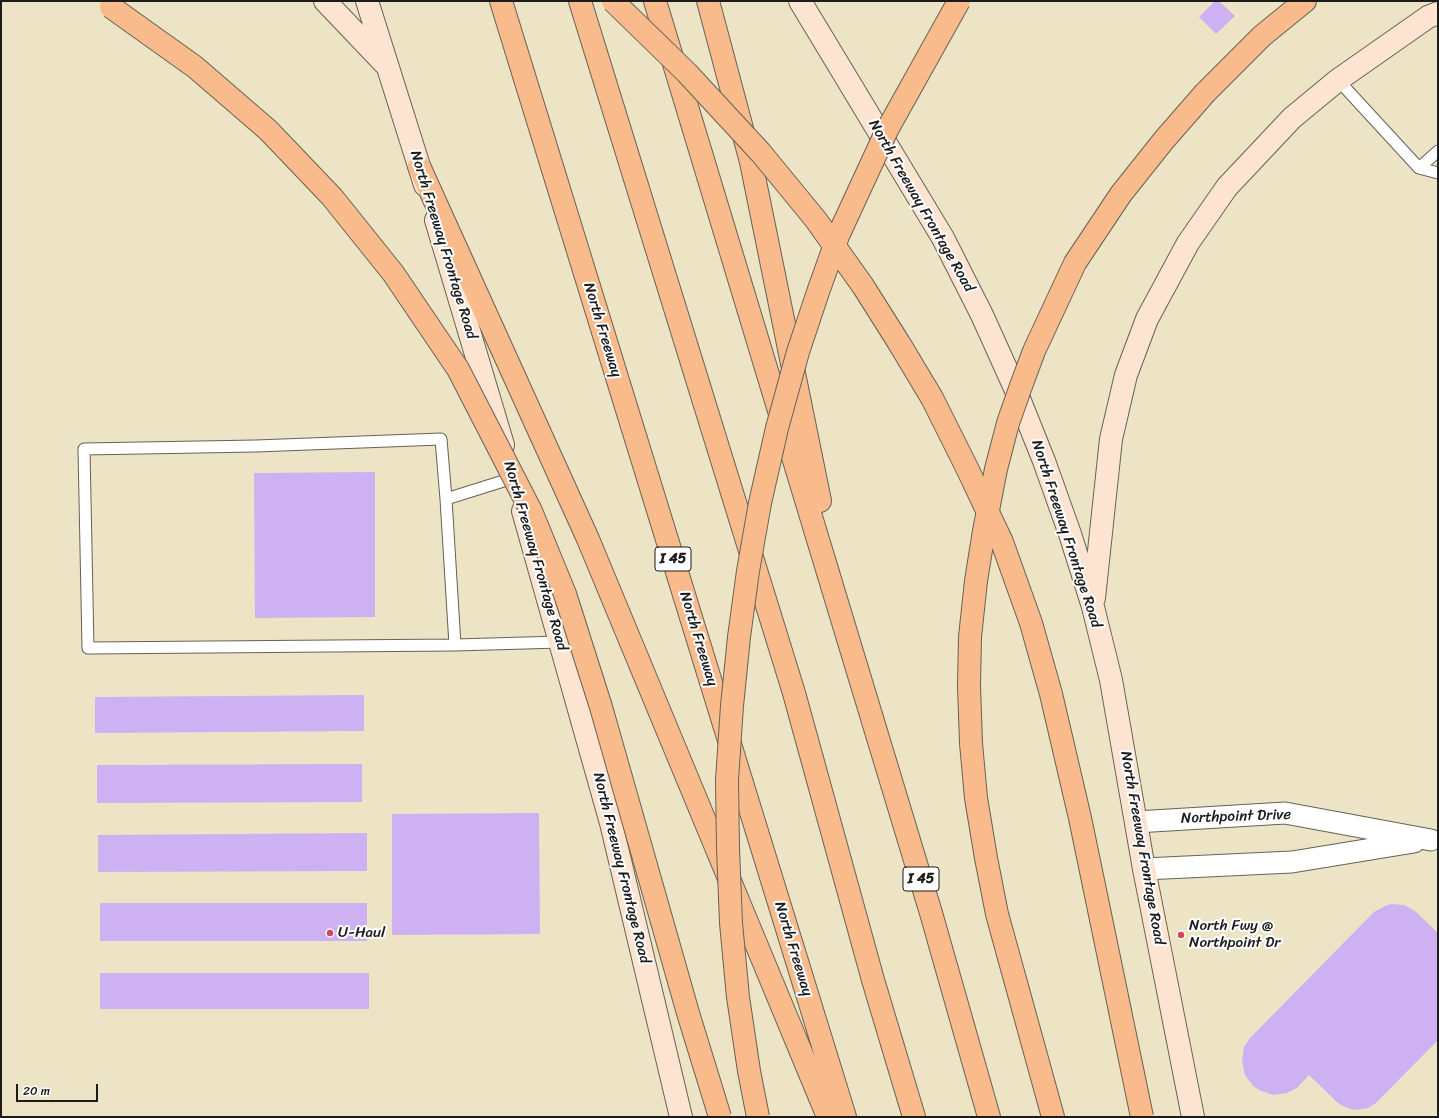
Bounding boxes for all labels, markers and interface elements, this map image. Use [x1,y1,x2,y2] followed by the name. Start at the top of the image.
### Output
[864,117,978,295] street label: North Freeway Frontage Road
[406,149,480,341] street label: North Freeway Frontage Road
[579,281,625,379] street label: North Freeway
[1027,438,1105,630] street label: North Freeway Frontage Road
[499,459,571,653] street label: North Freeway Frontage Road
[655,547,691,571] road number: I 45
[675,590,721,688] street label: North Freeway
[1116,750,1168,946] street label: North Freeway Frontage Road
[589,771,653,965] street label: North Freeway Frontage Road
[1181,806,1291,828] street label: Northpoint Drive
[903,867,939,891] road number: I 45
[770,900,816,998] street label: North Freeway
[1189,917,1280,952] place label: North Fwy @ Northpoint Dr
[338,924,385,942] place label: U-Haul
[325,928,335,938] marker: U-Haul
[1176,930,1186,940] marker: North Fwy @ Northpoint Dr
[18,1076,100,1102] scale bar
[23,1080,50,1102] text: 20 m

